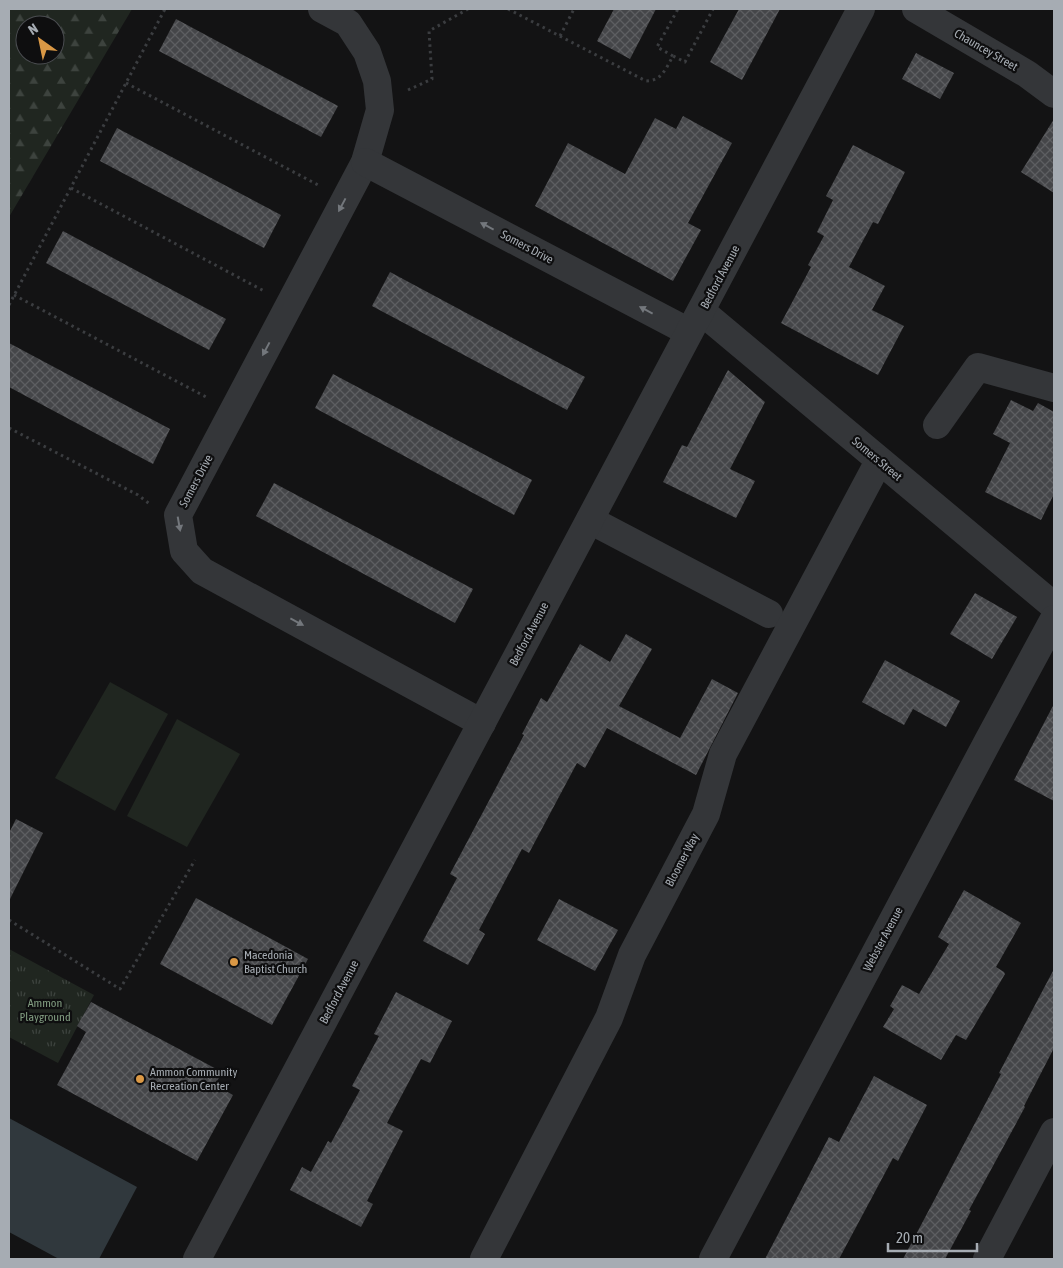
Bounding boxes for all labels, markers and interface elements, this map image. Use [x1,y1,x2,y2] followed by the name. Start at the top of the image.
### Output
[15,15,65,65] north arrow
[25,20,41,38] text: N
[952,26,1021,74] street label: Chauncey Street
[338,198,346,213] one-way arrow
[479,222,494,230] one-way arrow
[498,227,556,267] street label: Somers Drive
[697,243,743,311] street label: Bedford Avenue
[639,306,653,314] one-way arrow
[262,342,270,356] one-way arrow
[849,434,905,484] street label: Somers Street
[176,452,216,510] street label: Somers Drive
[176,516,184,532] one-way arrow
[506,600,552,668] street label: Bedford Avenue
[290,618,305,626] one-way arrow
[662,831,702,889] street label: Bloomer Way
[860,904,906,974] street label: Webster Avenue
[244,948,307,976] place label: Macedonia Baptist Church
[228,956,240,968] marker: Macedonia Baptist Church
[316,958,362,1026] street label: Bedford Avenue
[19,996,71,1024] park label: Ammon Playground
[150,1065,237,1093] place label: Ammon Community Recreation Center
[134,1073,146,1085] marker: Ammon Community Recreation Center
[888,1220,977,1252] scale bar
[896,1229,923,1246] text: 20 m

